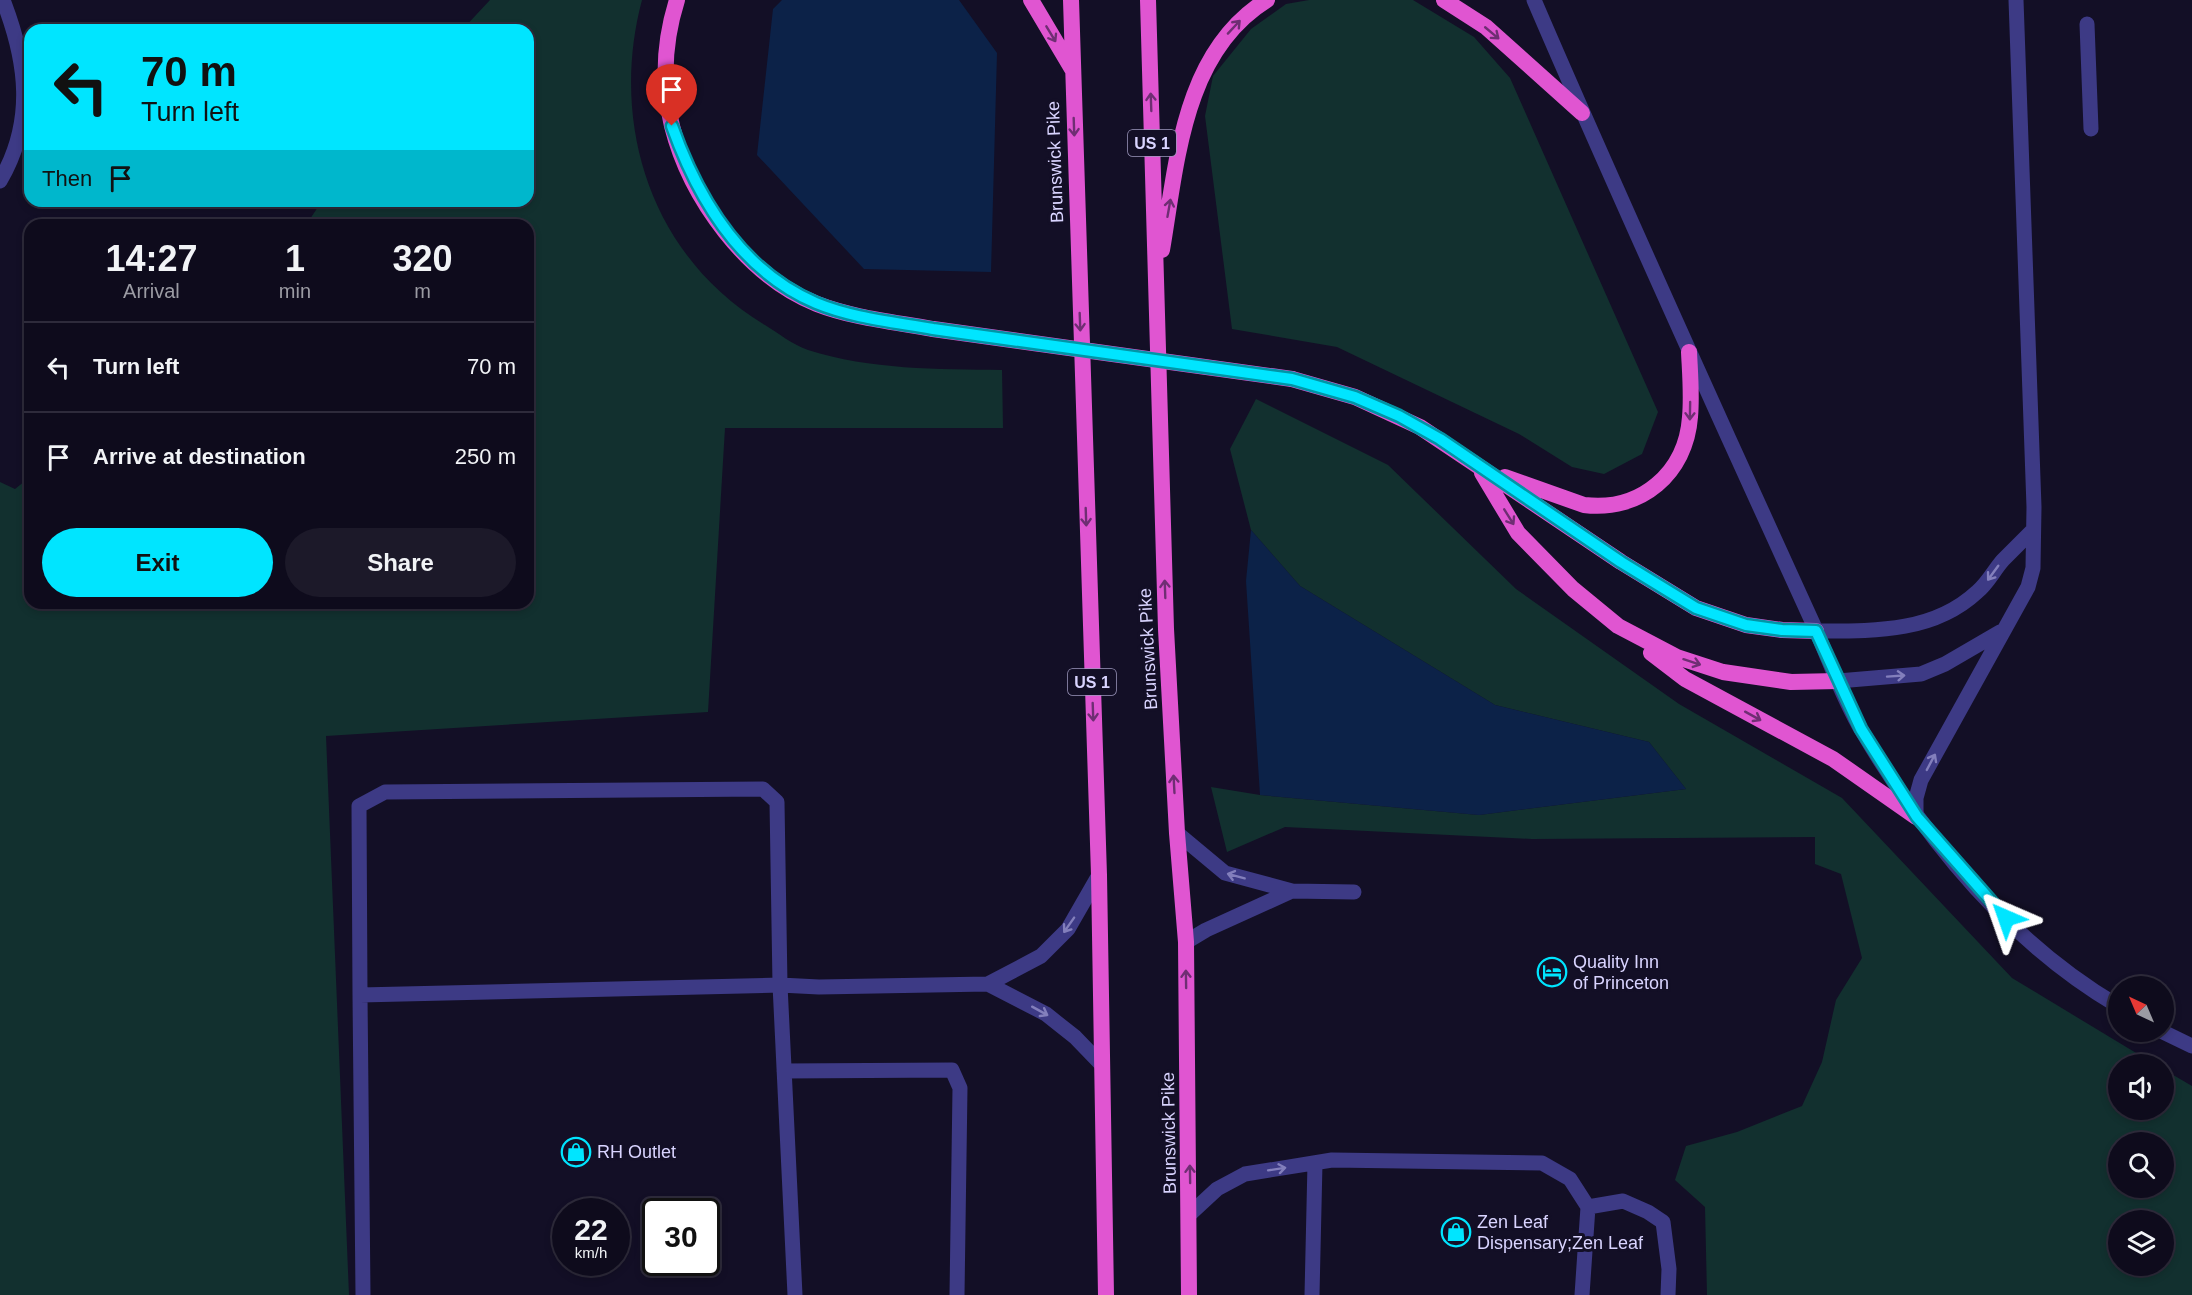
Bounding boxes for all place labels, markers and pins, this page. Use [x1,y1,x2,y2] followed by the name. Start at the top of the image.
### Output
[646,64,697,126] pin
[1573,952,1669,993] place label: Quality Inn of Princeton
[1536,956,1568,988] hotel icon: Quality Inn of Princeton
[560,1136,592,1168] shop icon: RH Outlet
[597,1142,676,1162] place label: RH Outlet
[1477,1212,1644,1253] place label: Zen Leaf Dispensary;Zen Leaf
[1440,1216,1472,1248] shop icon: Zen Leaf Dispensary;Zen Leaf

